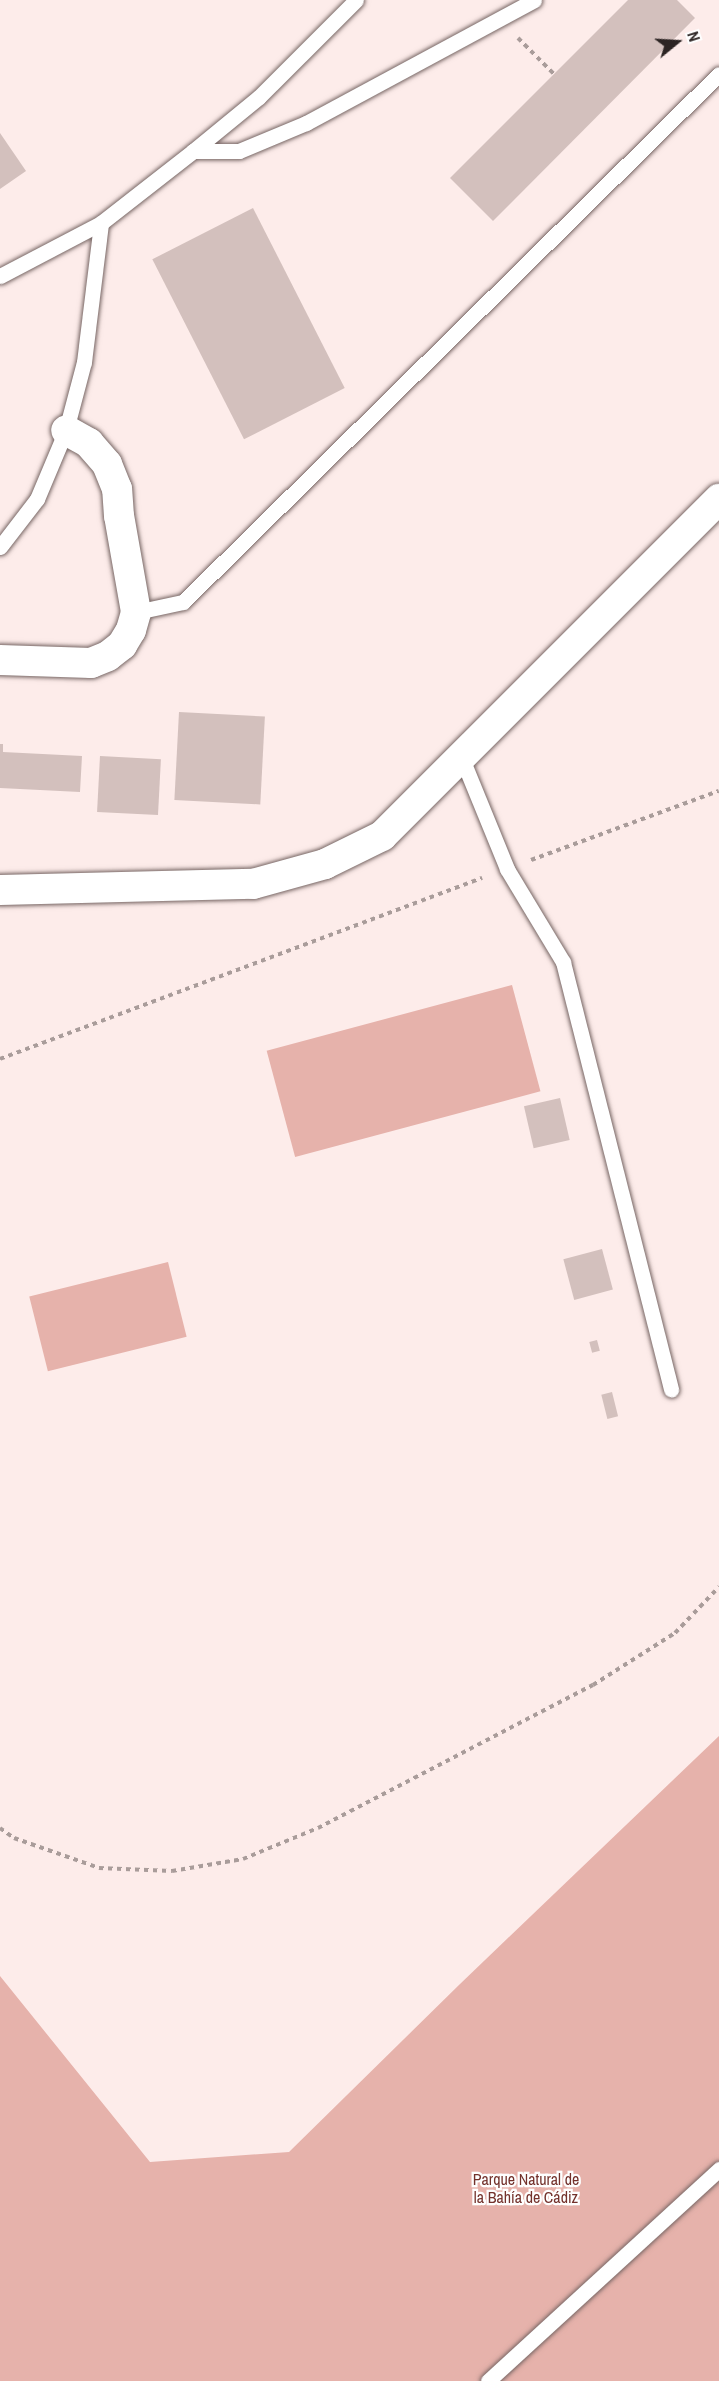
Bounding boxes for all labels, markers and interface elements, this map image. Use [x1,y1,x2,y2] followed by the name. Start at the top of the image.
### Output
[647,12,707,72] north arrow
[682,29,706,44] text: N
[473,2169,579,2207] park label: Parque Natural de la Bahía de Cádiz

